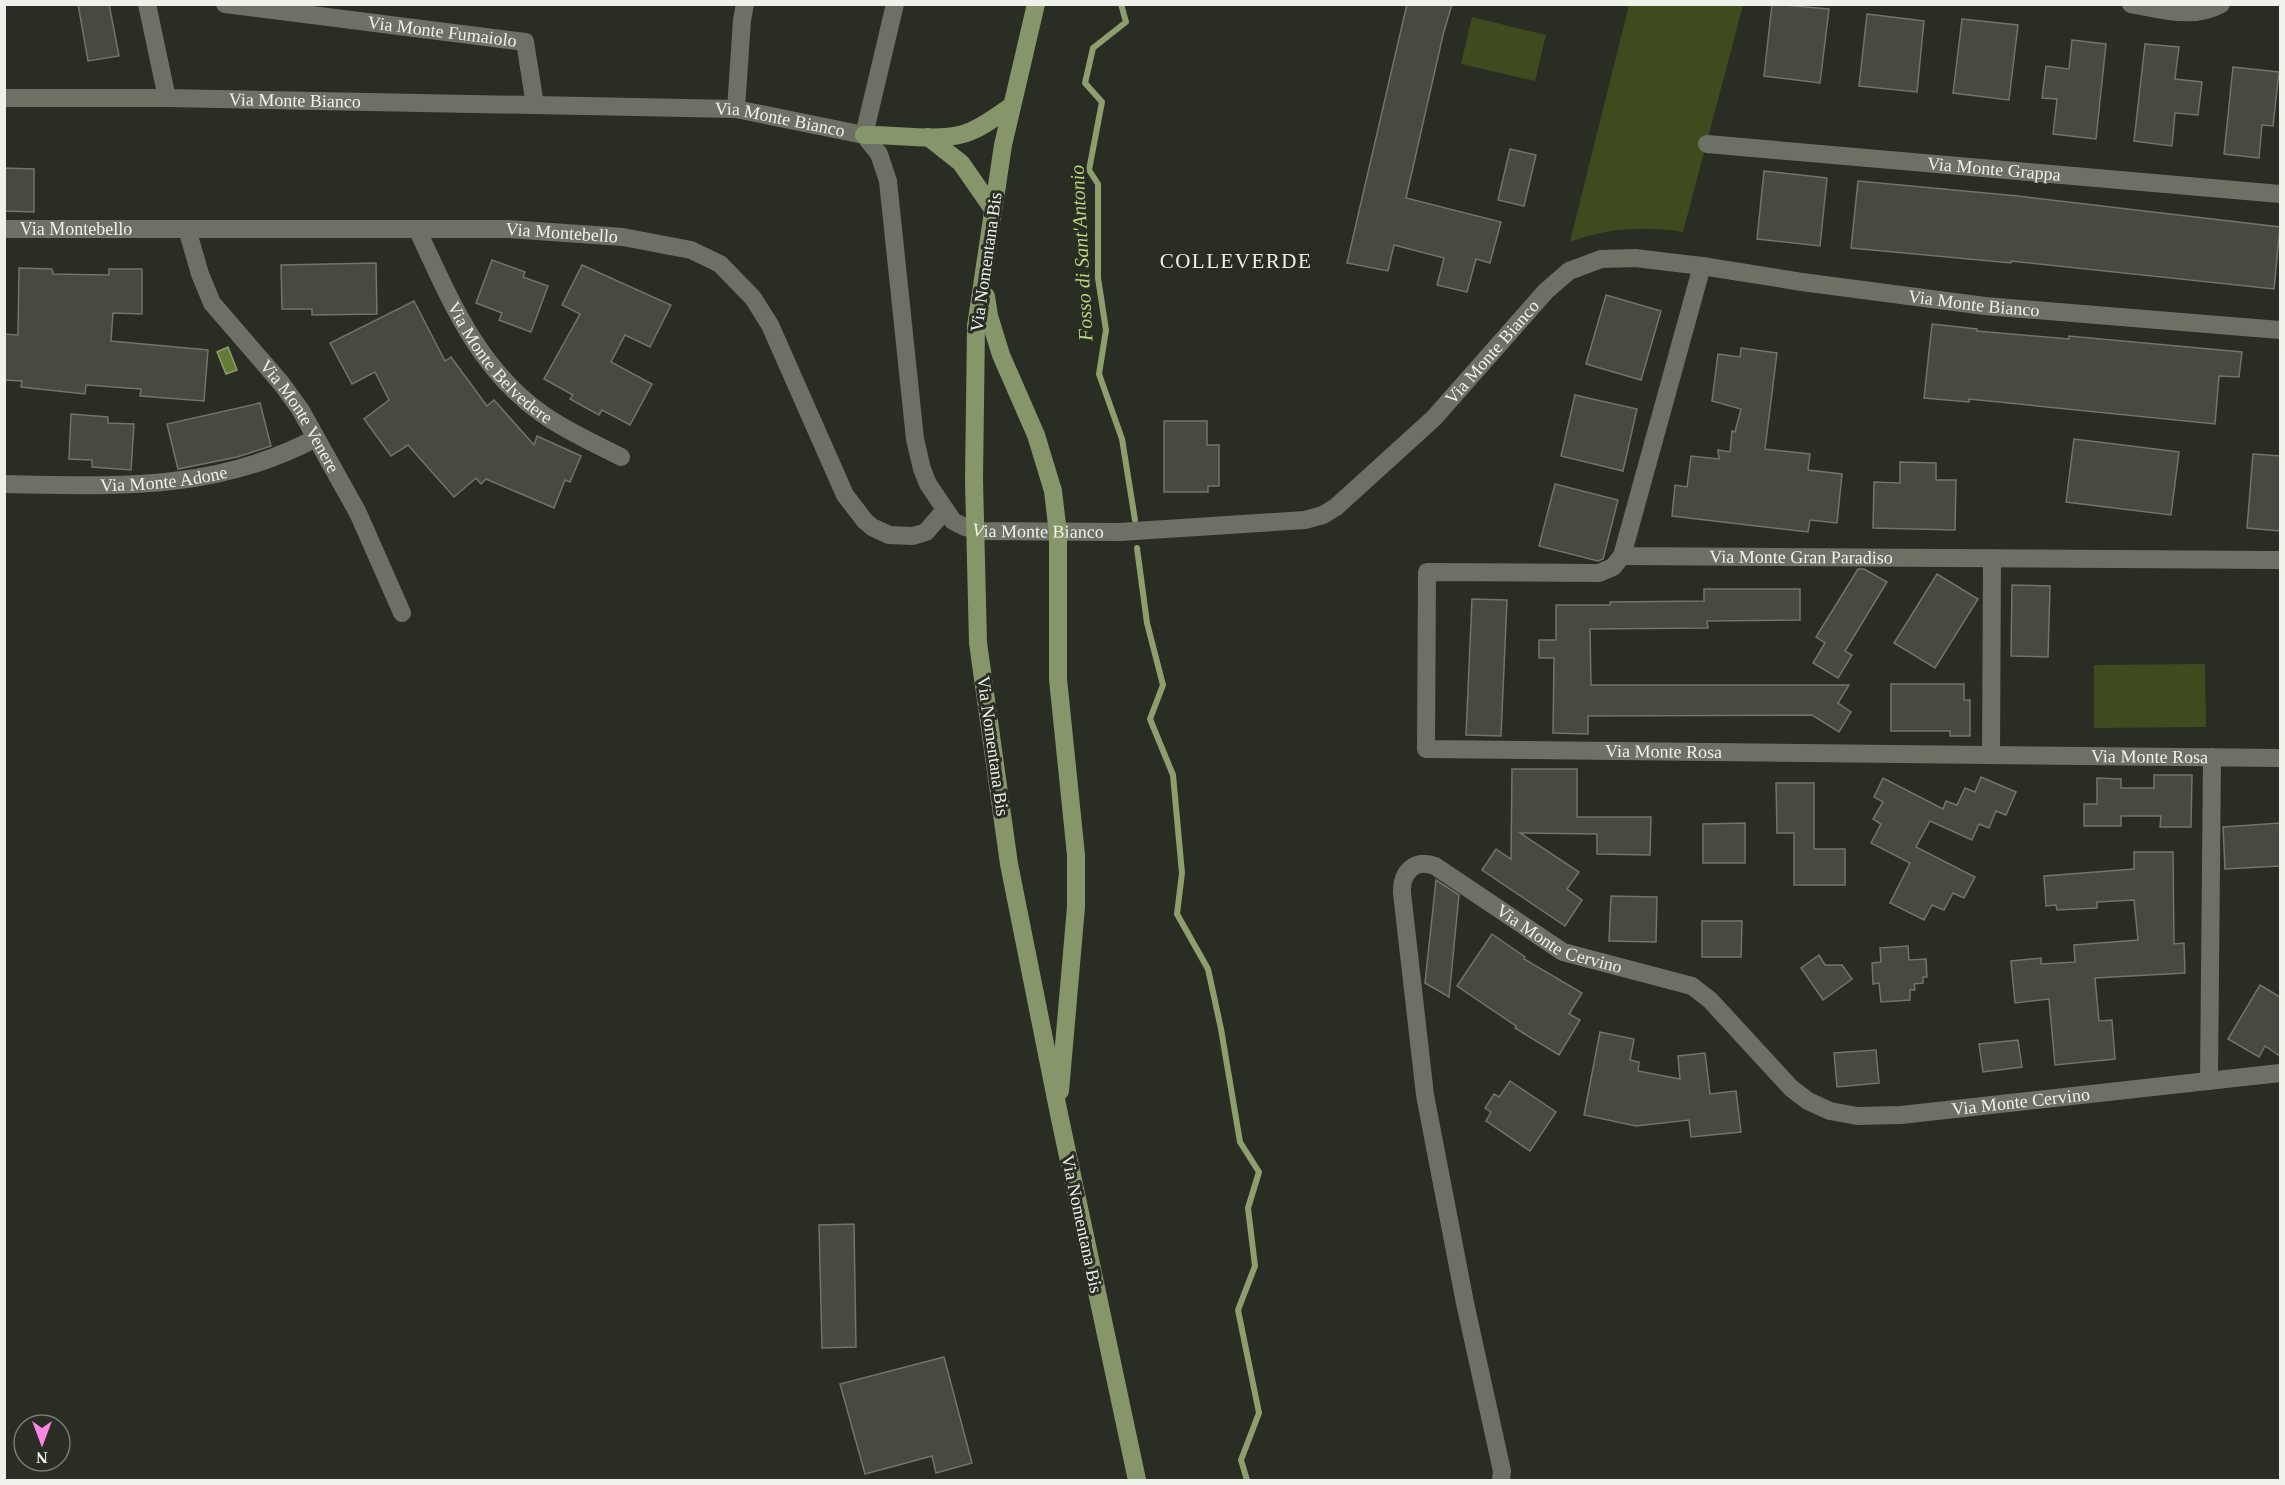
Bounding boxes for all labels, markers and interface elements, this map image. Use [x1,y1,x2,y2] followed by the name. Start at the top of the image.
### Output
[367,12,518,51] street label: Via Monte Fumaiolo
[229,89,361,112] street label: Via Monte Bianco
[715,99,847,141] street label: Via Monte Bianco
[1926,153,2062,185] street label: Via Monte Grappa
[1065,164,1097,343] water label: Fosso di Sant'Antonio
[966,191,1006,333] street label: Via Nomentana Bis
[20,219,132,239] street label: Via Montebello
[505,219,619,247] street label: Via Montebello
[1160,249,1312,273] district label: COLLEVERDE
[1907,286,2040,320] street label: Via Monte Bianco
[1441,296,1543,408] street label: Via Monte Bianco
[443,298,556,428] street label: Via Monte Belvedere
[256,356,343,476] street label: Via Monte Venere
[100,462,229,495] street label: Via Monte Adone
[970,519,1104,542] street label: Via Monte Bianco
[1709,547,1893,568] street label: Via Monte Gran Paradiso
[973,675,1013,817] street label: Via Nomentana Bis
[1605,741,1722,762] street label: Via Monte Rosa
[2091,746,2208,767] street label: Via Monte Rosa
[1492,900,1624,977] street label: Via Monte Cervino
[1950,1084,2091,1119] street label: Via Monte Cervino
[1058,1153,1106,1295] street label: Via Nomentana Bis
[12,1413,72,1473] north arrow
[36,1449,48,1466] text: N

